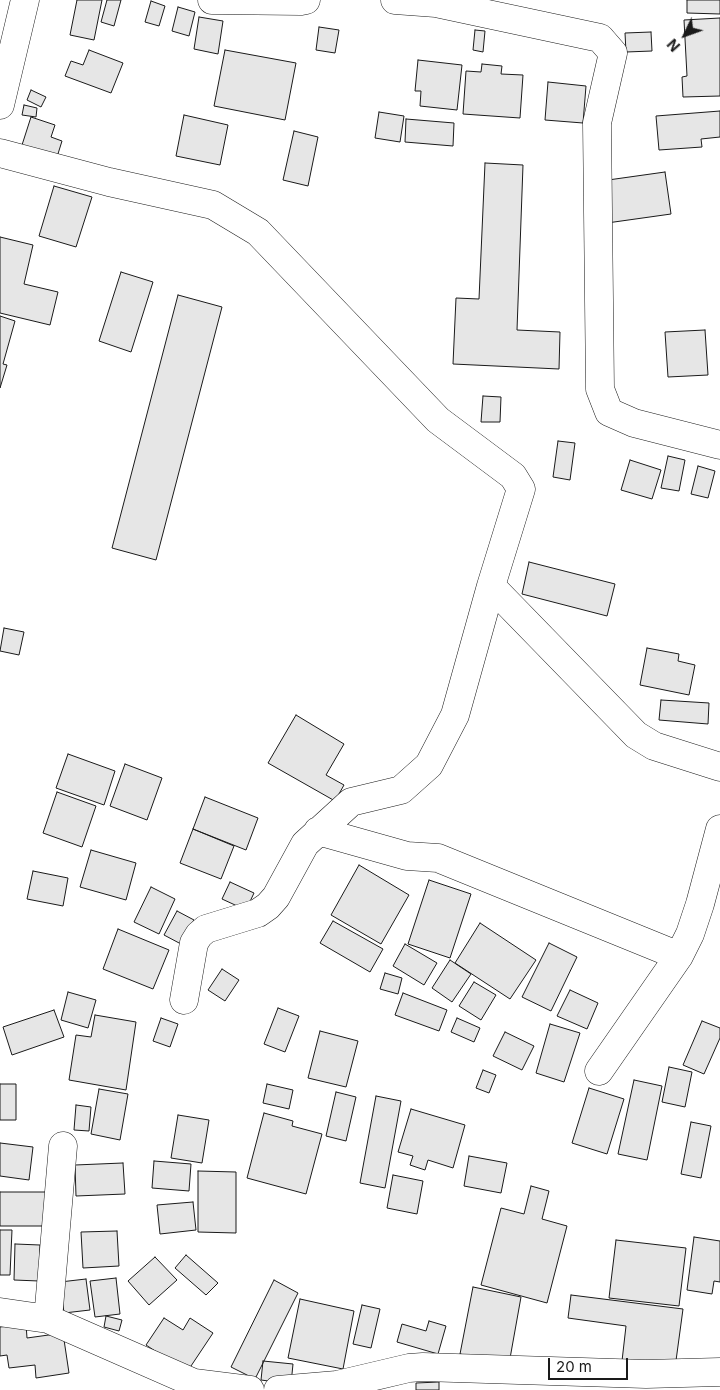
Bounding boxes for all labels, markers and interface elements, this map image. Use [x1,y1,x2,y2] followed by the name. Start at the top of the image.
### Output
[660,10,710,60] north arrow
[664,36,683,55] text: N
[550,1348,630,1380] scale bar
[556,1357,592,1376] text: 20 m

